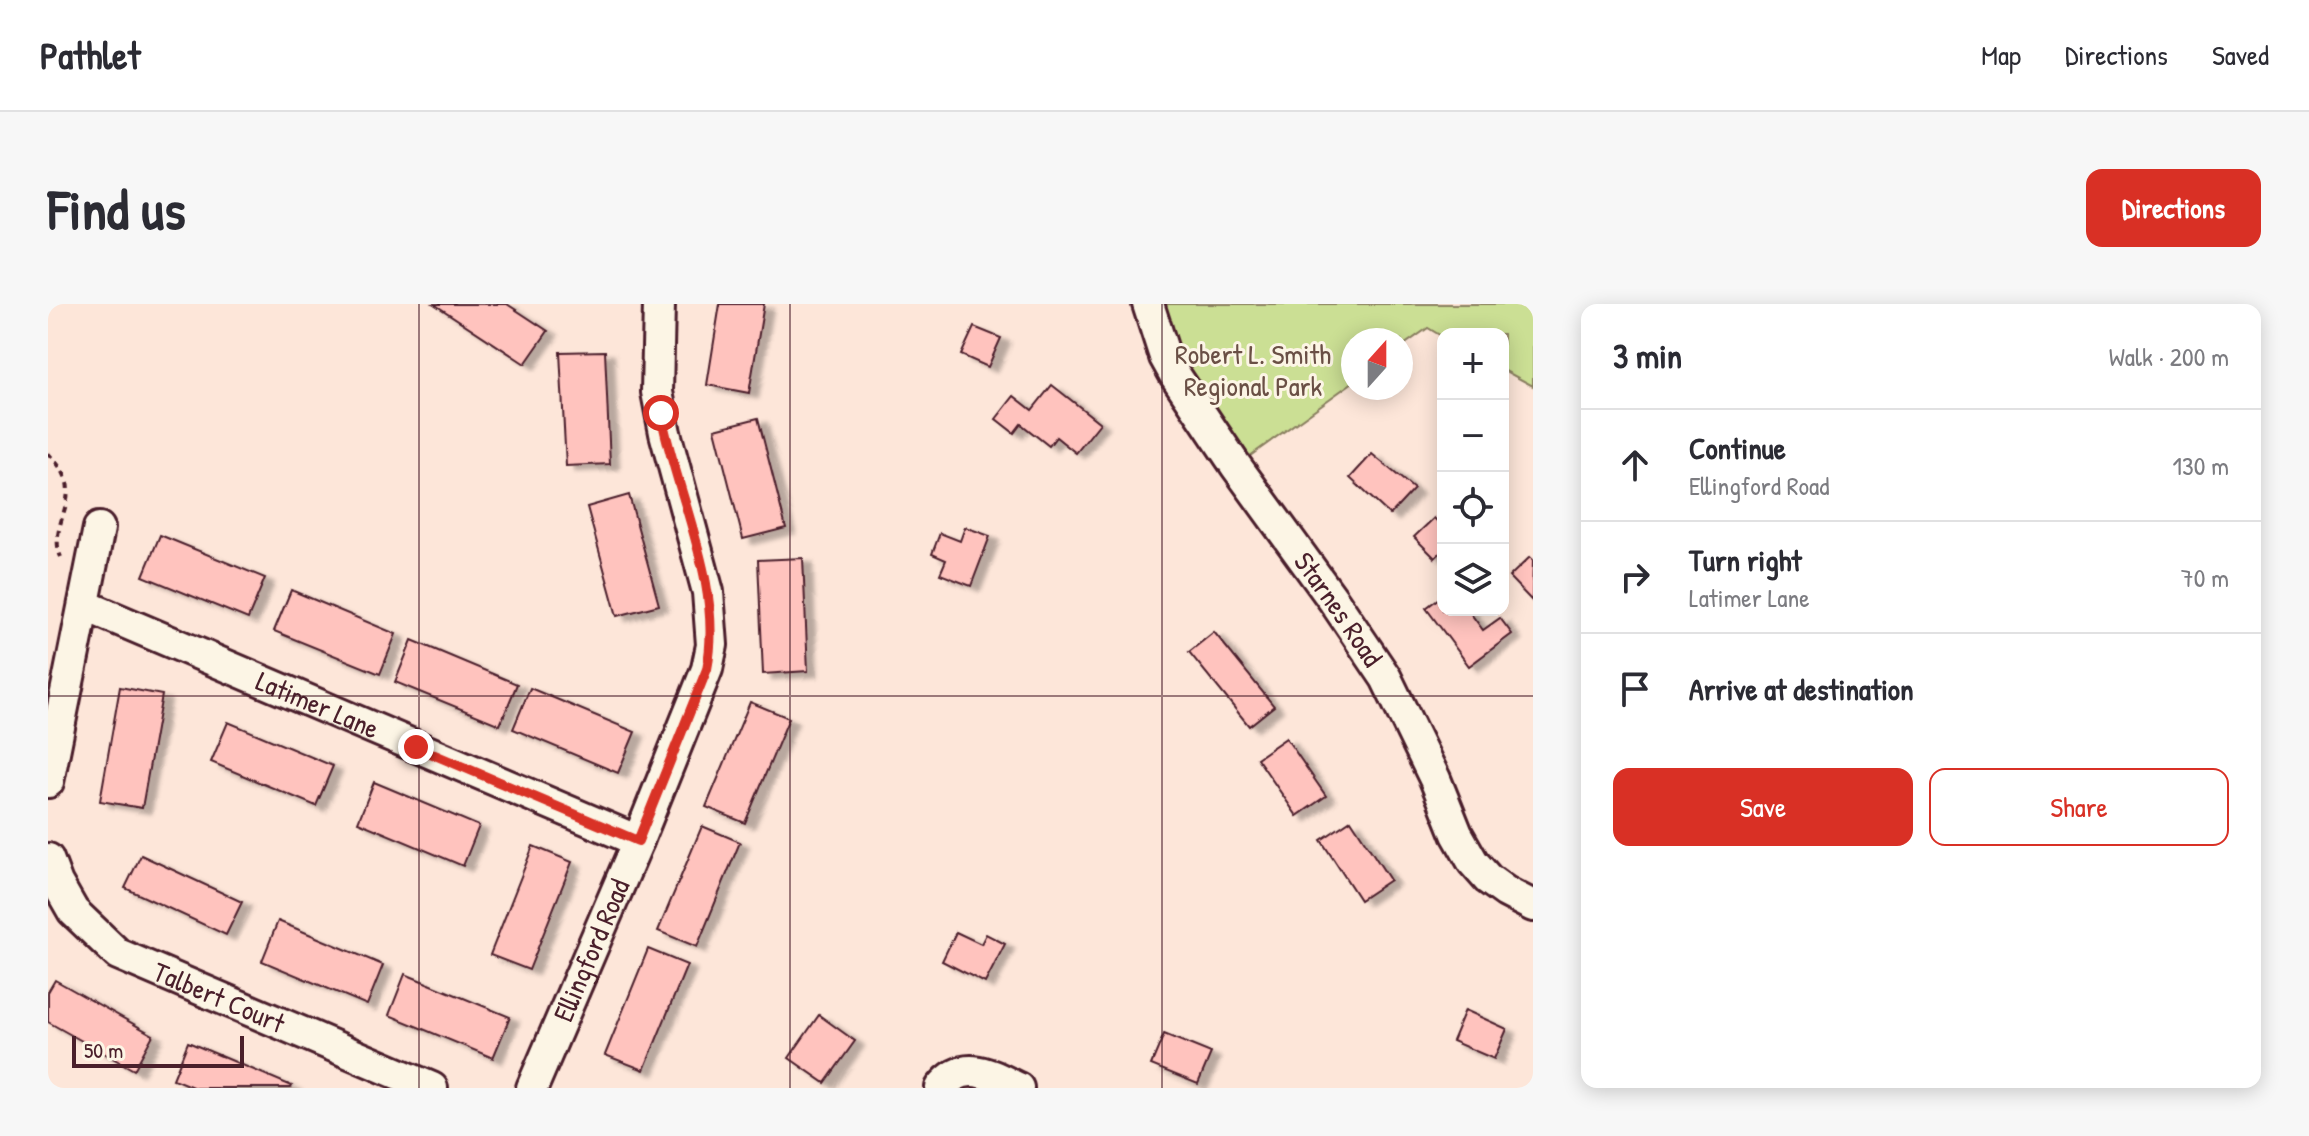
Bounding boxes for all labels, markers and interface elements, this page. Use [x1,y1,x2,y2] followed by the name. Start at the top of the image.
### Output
[40,29,141,81] text: Pathlet
[1981,36,2021,74] text: Map
[2065,36,2168,74] text: Directions
[2212,36,2269,74] text: Saved
[2086,169,2261,247] button: Directions
[48,171,186,246] text: Find us
[1341,328,1413,400] north arrow
[1437,328,1509,616] map controls
[1437,328,1509,400] button: +
[1613,333,1682,379] text: 3 min
[1175,335,1331,405] park label: Robert L. Smith Regional Park
[2109,339,2229,374] text: Walk · 200 m
[643,395,679,431] route start
[1437,400,1509,472] button: −
[1689,428,1786,468] text: Continue
[1613,443,1657,487] icon: ahead
[2173,448,2229,483] text: 130 m
[1689,468,1829,503] text: Ellingford Road
[1437,472,1509,544] button: locate
[1689,540,1802,580] text: Turn right
[1286,544,1392,674] street label: Starnes Road
[1437,544,1509,616] button: layers
[1613,555,1657,599] icon: right
[2181,560,2229,595] text: 70 m
[1689,580,1810,615] text: Latimer Lane
[250,662,385,747] street label: Latimer Lane
[1613,667,1657,711] icon: arrive
[1689,669,1914,709] text: Arrive at destination
[398,729,434,765] route end
[1613,768,1913,846] button: Save
[1929,768,2229,846] button: Share
[544,873,638,1027] street label: Ellingford Road
[147,952,291,1042] street label: Talbert Court
[72,1032,244,1068] scale bar
[84,1035,123,1065] text: 50 m

